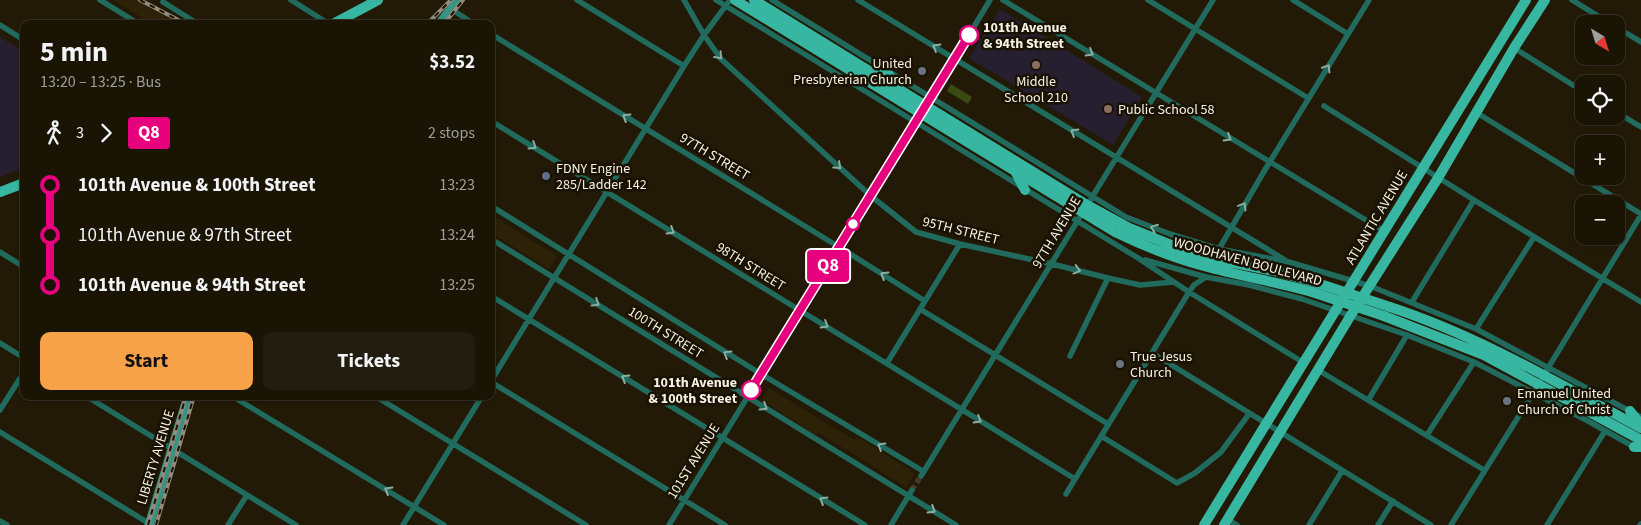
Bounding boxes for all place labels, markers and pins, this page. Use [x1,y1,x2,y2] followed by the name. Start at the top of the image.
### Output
[983,18,1067,54] place label: 101th Avenue & 94th Street
[959,25,979,45] marker: 101th Avenue & 94th Street
[793,54,912,90] place label: United Presbyterian Church
[1030,59,1042,71] marker: Middle School 210
[916,65,928,77] marker: United Presbyterian Church
[1004,72,1068,108] place label: Middle School 210
[1118,100,1214,120] place label: Public School 58
[1102,103,1114,115] marker: Public School 58
[556,159,647,195] place label: FDNY Engine 285/Ladder 142
[540,170,552,182] marker: FDNY Engine 285/Ladder 142
[846,217,860,231] unlabelled marker
[1130,347,1192,383] place label: True Jesus Church
[1114,358,1126,370] marker: True Jesus Church
[649,373,738,409] place label: 101th Avenue & 100th Street
[741,380,761,400] marker: 101th Avenue & 100th Street
[1517,384,1611,420] place label: Emanuel United Church of Christ
[1501,395,1513,407] marker: Emanuel United Church of Christ

